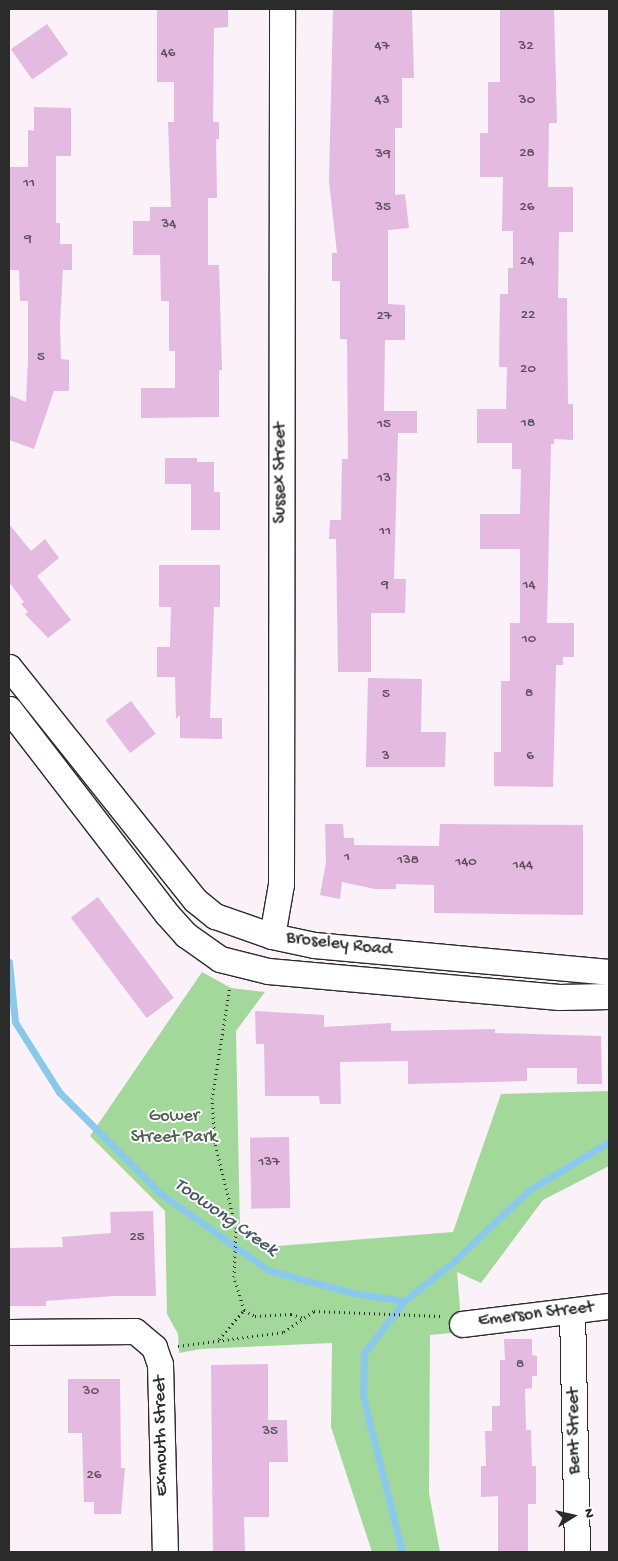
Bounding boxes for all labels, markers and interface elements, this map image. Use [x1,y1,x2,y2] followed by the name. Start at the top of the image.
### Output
[375,38,389,56] house number: 47
[518,38,534,56] house number: 32
[161,45,175,63] house number: 46
[375,92,389,110] house number: 43
[519,92,535,110] house number: 30
[519,145,535,163] house number: 28
[375,146,391,164] house number: 39
[23,175,35,193] house number: 11
[375,199,391,217] house number: 35
[520,199,534,217] house number: 26
[162,216,176,234] house number: 34
[24,231,32,249] house number: 9
[520,253,534,271] house number: 24
[521,307,535,325] house number: 22
[376,308,392,326] house number: 27
[37,349,45,367] house number: 5
[520,361,536,379] house number: 20
[521,415,535,433] house number: 18
[377,416,391,434] house number: 15
[270,422,292,524] street label: Sussex Street
[377,470,391,488] house number: 13
[379,523,391,541] house number: 11
[381,577,389,595] house number: 9
[522,577,536,595] house number: 14
[522,631,536,649] house number: 10
[525,685,533,703] house number: 8
[382,686,390,704] house number: 5
[382,748,390,766] house number: 3
[526,748,534,766] house number: 6
[344,849,350,867] house number: 1
[397,852,419,870] house number: 138
[455,854,477,872] house number: 140
[513,857,533,875] house number: 144
[285,928,393,962] street label: Broseley Road
[131,1107,217,1150] park label: Gower Street Park
[258,1154,280,1172] house number: 137
[169,1174,281,1262] water label: Toowong Creek
[129,1229,145,1247] house number: 25
[477,1297,595,1333] street label: Emerson Street
[516,1356,524,1374] house number: 8
[150,1376,174,1496] street label: Exmouth Street
[83,1383,99,1401] house number: 30
[563,1387,587,1475] street label: Bent Street
[262,1423,278,1441] house number: 35
[87,1467,101,1485] house number: 26
[548,1491,598,1541] north arrow
[579,1507,597,1519] text: N

